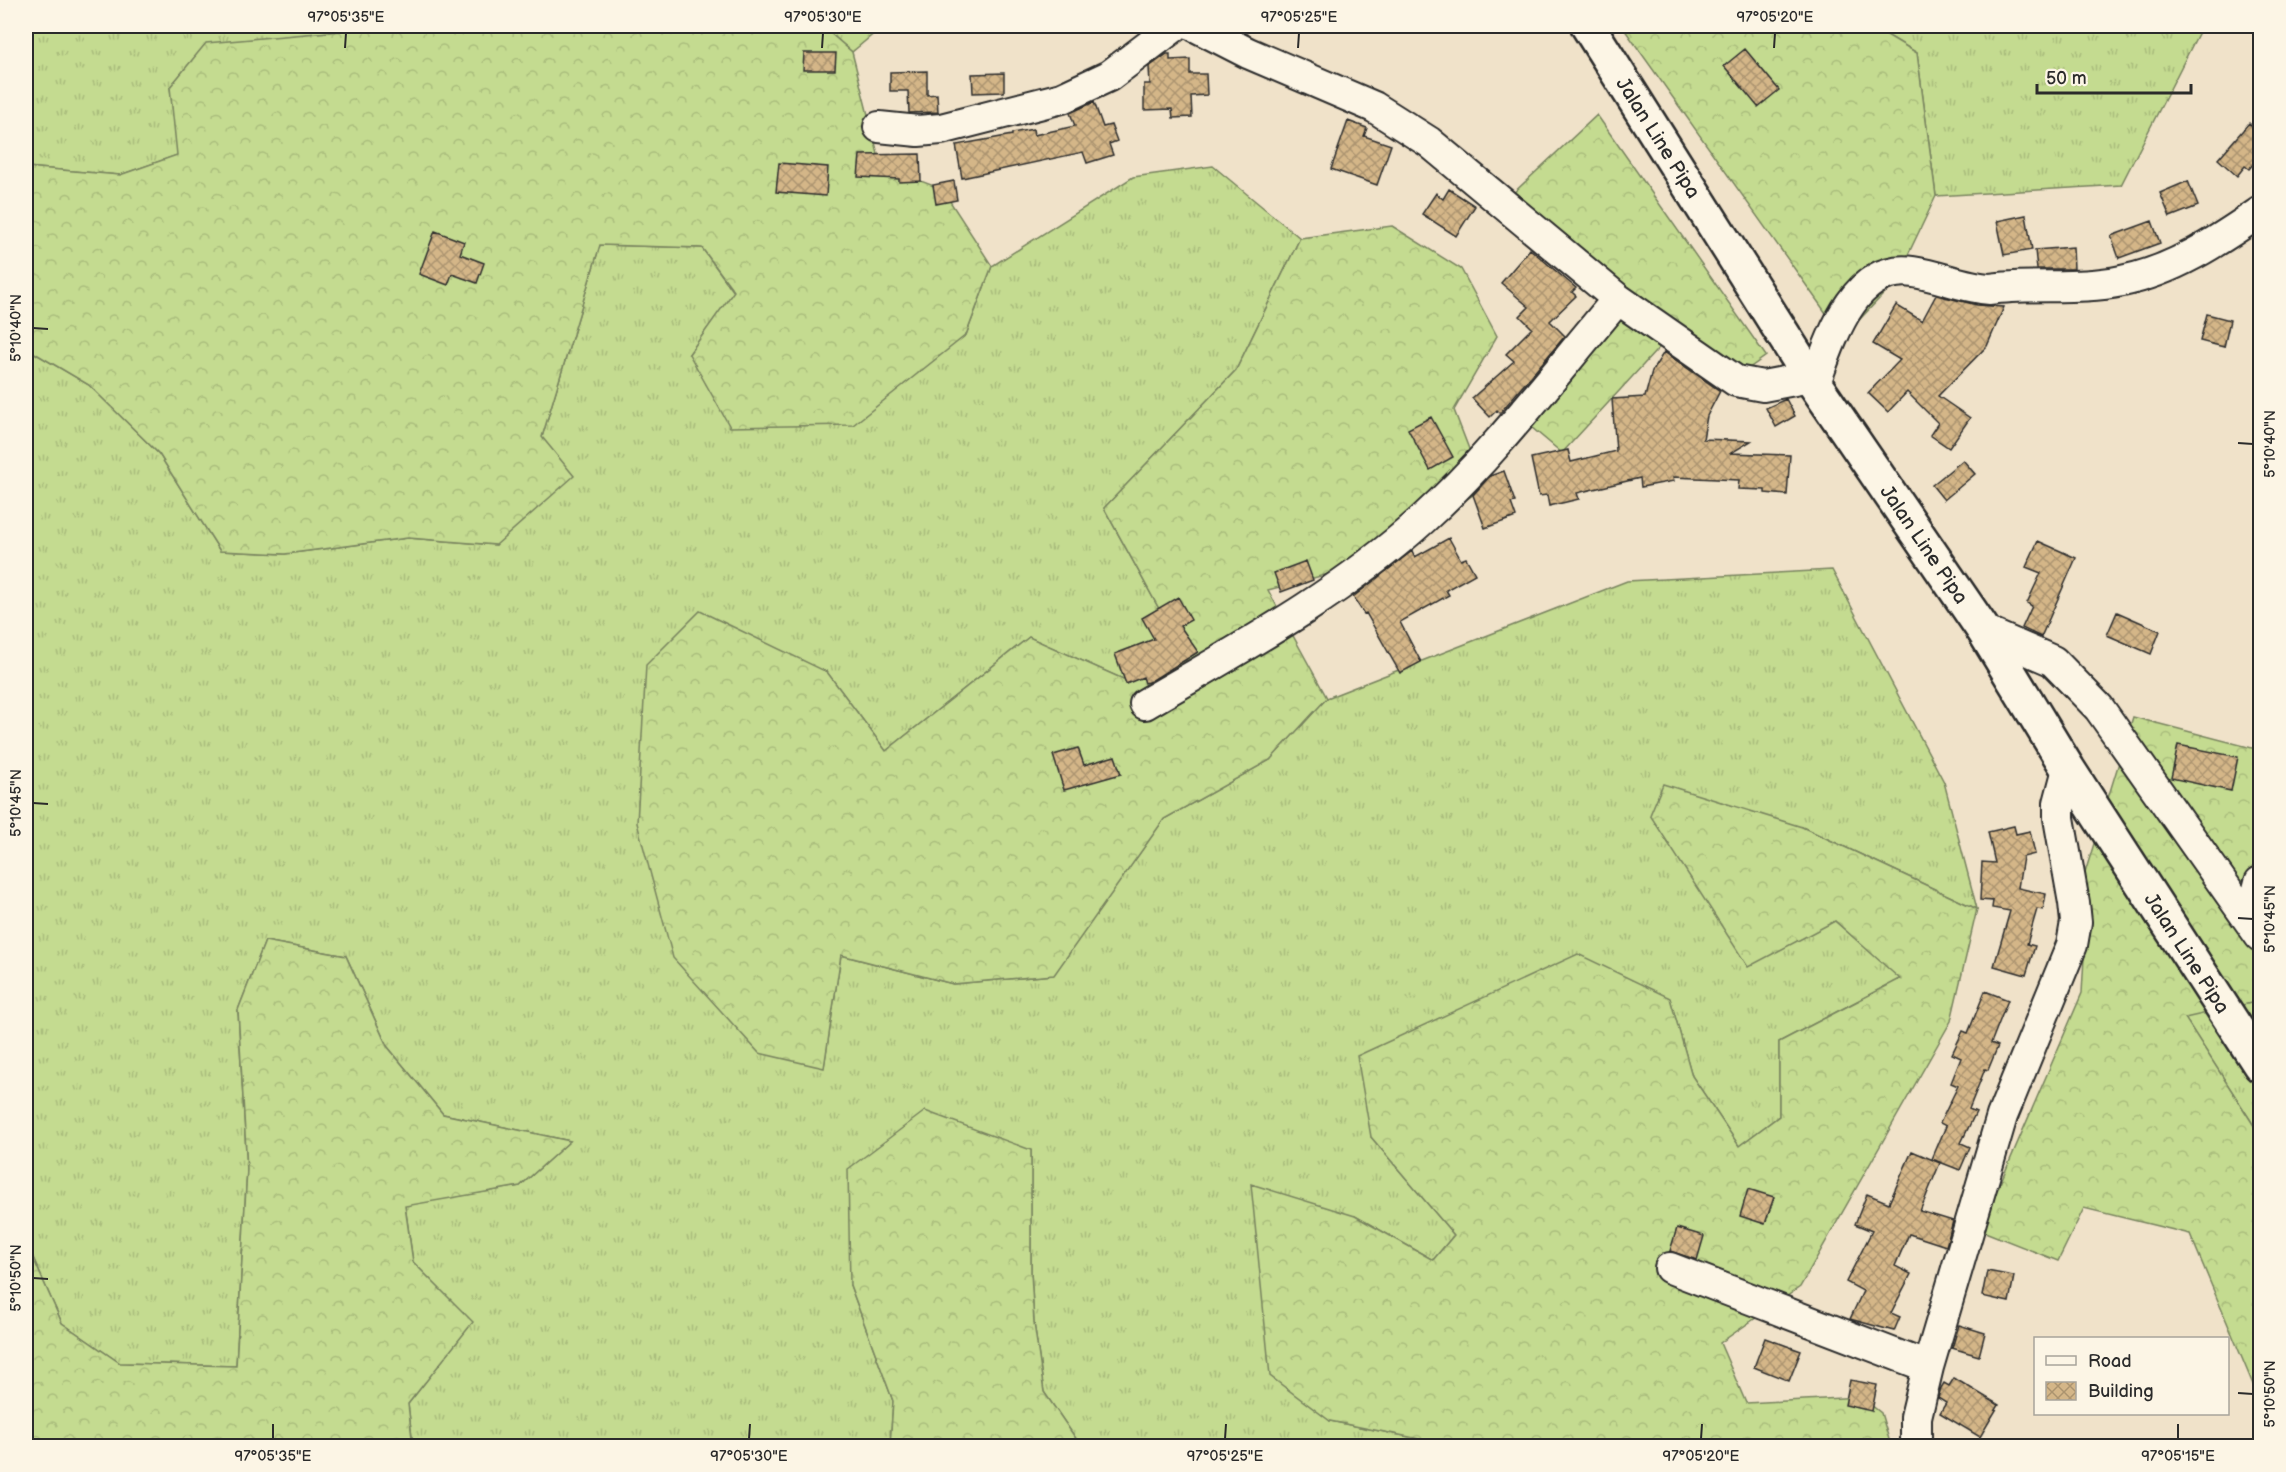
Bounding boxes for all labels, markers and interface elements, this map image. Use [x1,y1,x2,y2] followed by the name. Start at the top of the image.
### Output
[307,8,385,27] text: 97°05'35"E
[784,8,862,27] text: 97°05'30"E
[1261,8,1337,27] text: 97°05'25"E
[1737,8,1814,27] text: 97°05'20"E
[2037,57,2192,95] scale bar
[2046,68,2087,89] text: 50 m
[1611,73,1705,203] street label: Jalan Line Pipa
[7,294,26,362] text: 5°10'40"N
[2261,410,2280,478] text: 5°10'40"N
[1875,481,1973,609] street label: Jalan Line Pipa
[7,769,26,837] text: 5°10'45"N
[2261,885,2280,953] text: 5°10'45"N
[2139,889,2234,1018] street label: Jalan Line Pipa
[7,1244,26,1312] text: 5°10'50"N
[2034,1337,2229,1415] legend
[2088,1351,2132,1372] text: Road
[2261,1360,2280,1428] text: 5°10'50"N
[2088,1381,2154,1402] text: Building
[234,1447,312,1466] text: 97°05'35"E
[710,1447,788,1466] text: 97°05'30"E
[1187,1447,1263,1466] text: 97°05'25"E
[1663,1447,1740,1466] text: 97°05'20"E
[2141,1447,2215,1466] text: 97°05'15"E

